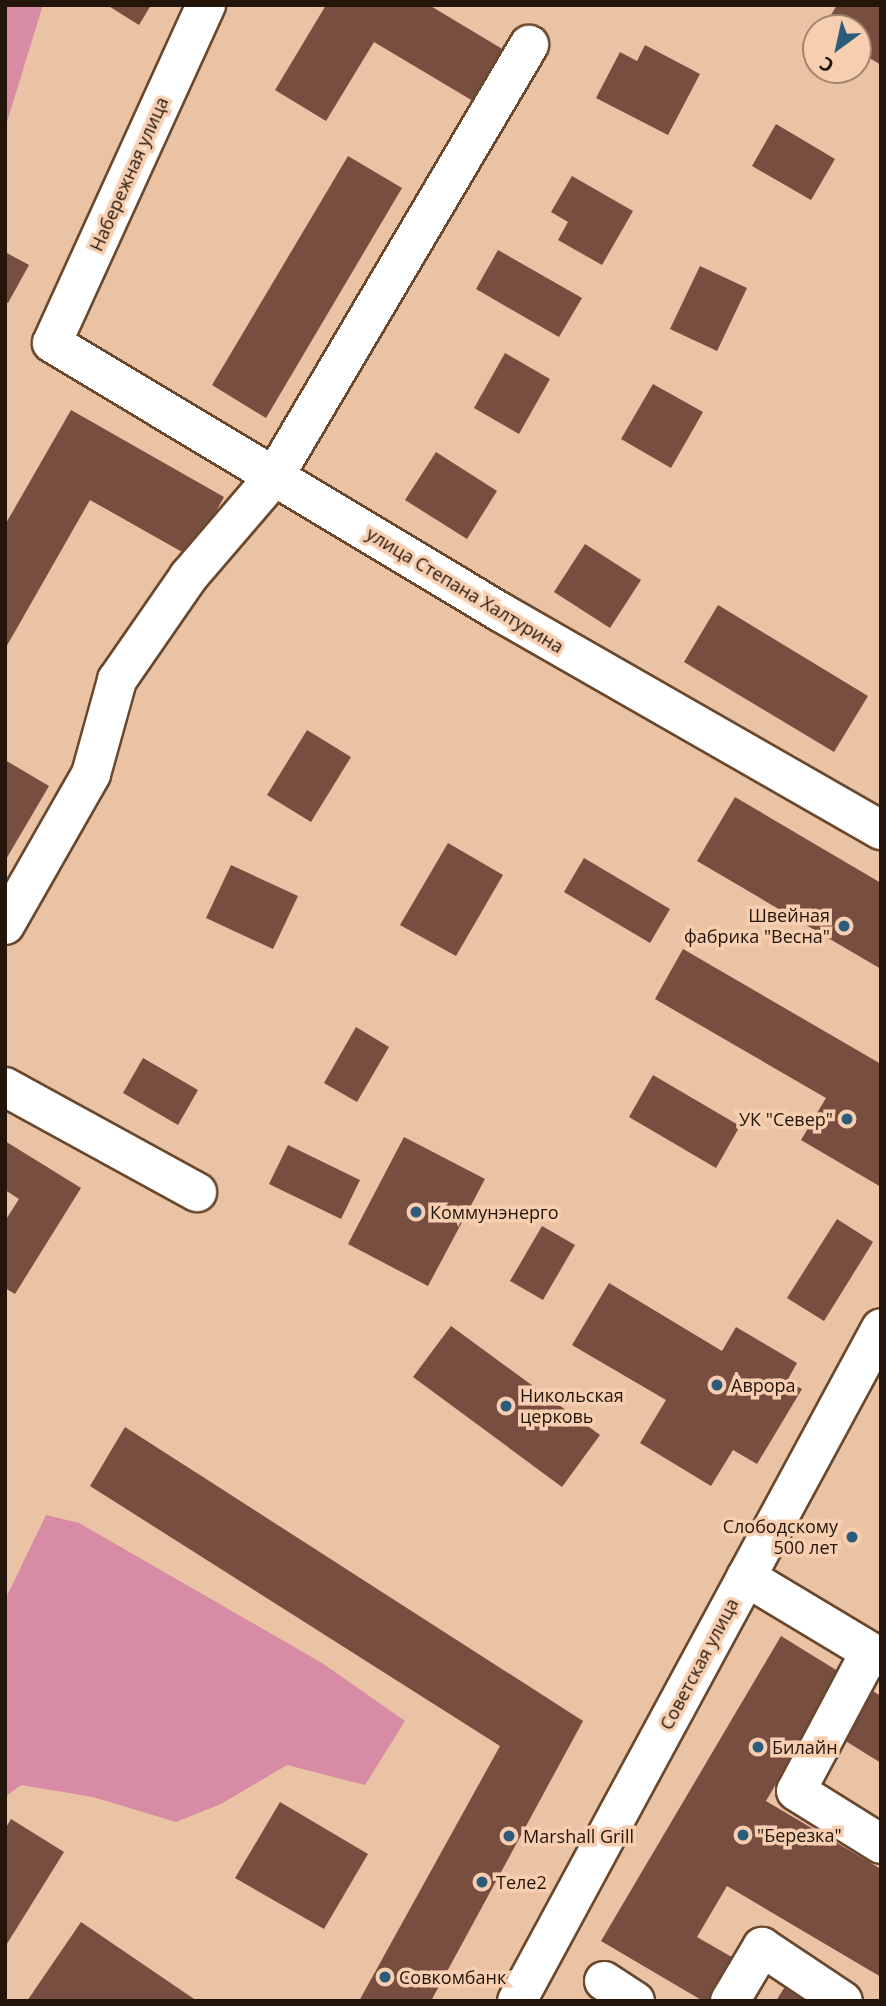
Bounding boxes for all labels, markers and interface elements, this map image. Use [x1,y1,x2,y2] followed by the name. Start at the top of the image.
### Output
[802,14,872,84] north arrow
[815,51,839,79] text: С
[85,94,173,254] street label: Набережная улица
[363,523,567,657] street label: улица Степана Халтурина
[684,905,830,948] place label: Швейная фабрика "Весна"
[836,918,852,934] marker: Швейная фабрика "Весна"
[739,1108,833,1130] place label: УК "Север"
[839,1111,855,1127] marker: УК "Север"
[430,1201,559,1223] place label: Коммунэнерго
[408,1204,424,1220] marker: Коммунэнерго
[731,1374,796,1396] place label: Аврора
[709,1377,725,1393] marker: Аврора
[520,1385,624,1428] place label: Никольская церковь
[498,1398,514,1414] marker: Никольская церковь
[723,1516,838,1558] place label: Слободскому 500 лет
[844,1529,860,1545] marker: Слободскому 500 лет
[655,1595,743,1733] street label: Советская улица
[772,1736,838,1758] place label: Билайн
[750,1739,766,1755] marker: Билайн
[757,1824,842,1846] place label: "Березка"
[523,1825,634,1847] place label: Marshall Grill
[735,1827,751,1843] marker: "Березка"
[501,1828,517,1844] marker: Marshall Grill
[496,1871,547,1893] place label: Теле2
[474,1874,490,1890] marker: Теле2
[399,1966,506,1988] place label: Совкомбанк
[377,1969,393,1985] marker: Совкомбанк

